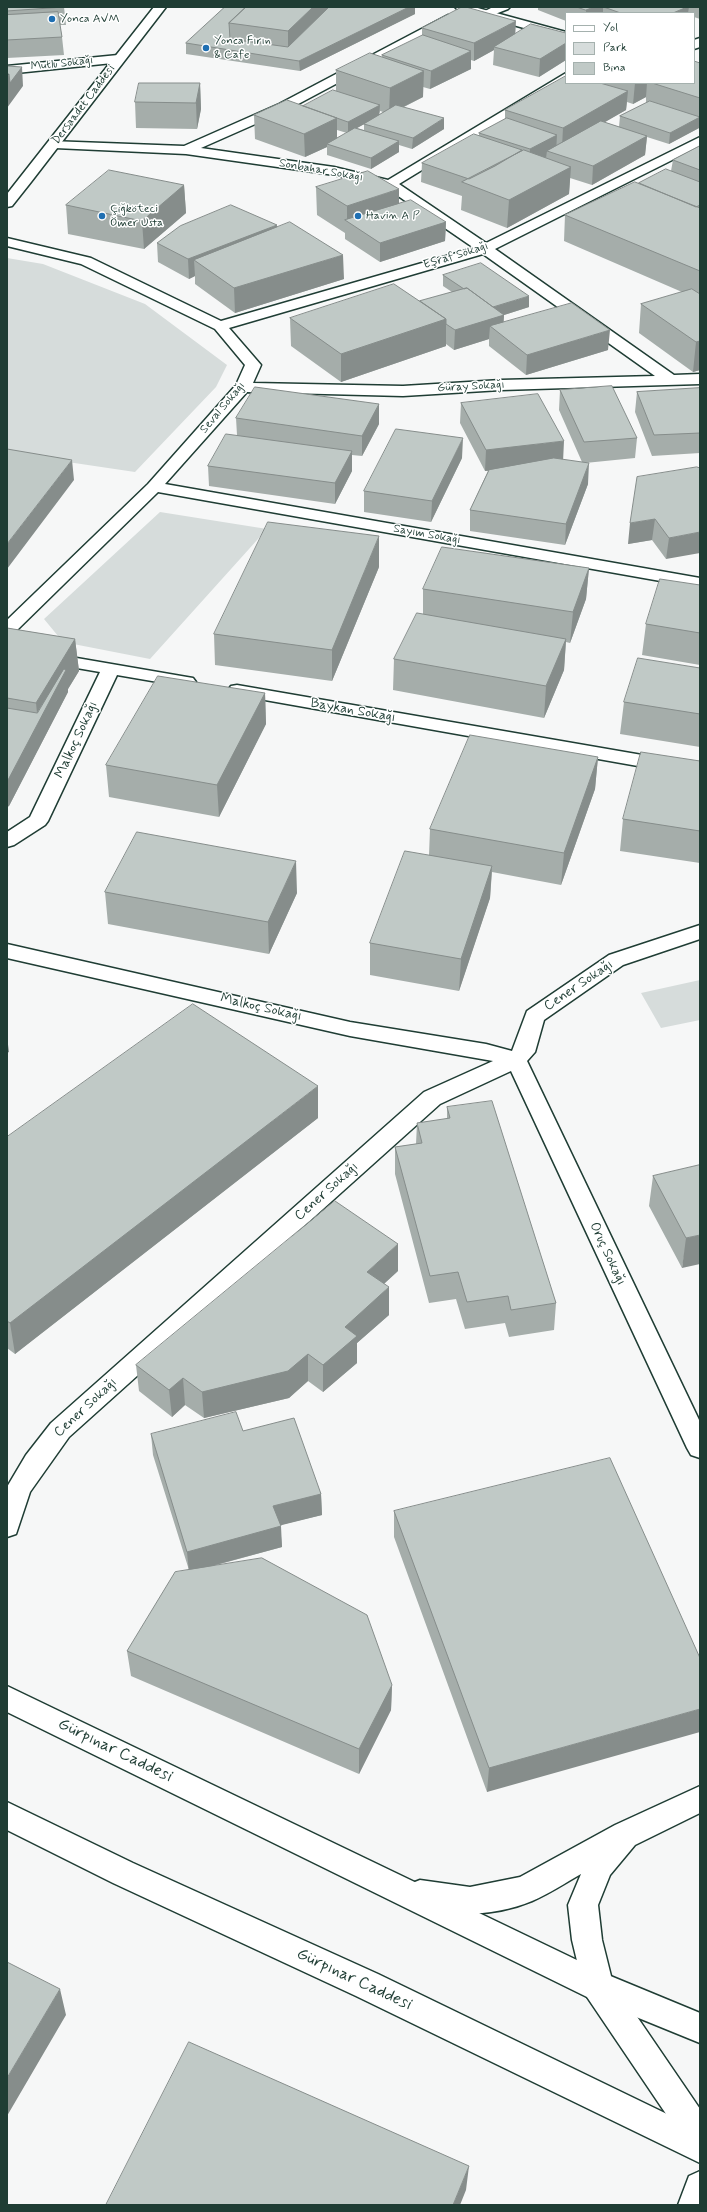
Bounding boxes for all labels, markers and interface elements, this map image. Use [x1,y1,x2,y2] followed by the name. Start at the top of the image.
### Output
[60,12,120,26] place label: Yonca AVM
[565,12,695,84] legend
[47,14,57,24] marker: Yonca AVM
[603,20,618,36] text: Yol
[214,34,271,62] place label: Yonca Fırın & Cafe
[603,40,627,56] text: Park
[201,43,211,53] marker: Yonca Fırın & Cafe
[30,54,94,74] street label: Mutlu Sokağı
[603,60,626,76] text: Bina
[49,62,119,148] street label: Dersaadet Caddesi
[278,157,364,185] street label: Sonbahar Sokağı
[110,202,163,230] place label: Çiğköteci Ömer Usta
[366,209,420,223] place label: Havin A P
[97,211,107,221] marker: Çiğköteci Ömer Usta
[353,211,363,221] marker: Havin A P
[422,239,490,273] street label: Eşraf Sokağı
[437,378,505,396] street label: Güray Sokağı
[197,379,249,437] street label: Seval Sokağı
[392,522,462,548] street label: Sayım Sokağı
[309,695,397,727] street label: Baykan Sokağı
[52,699,102,781] street label: Malkoç Sokağı
[541,957,617,1015] street label: Cener Sokağı
[219,990,303,1026] street label: Malkoç Sokağı
[292,1159,362,1225] street label: Cener Sokağı
[585,1220,629,1288] street label: Oruç Sokağı
[51,1375,121,1441] street label: Cener Sokağı
[54,1714,176,1788] street label: Gürpınar Caddesi
[293,1944,415,2016] street label: Gürpınar Caddesi

